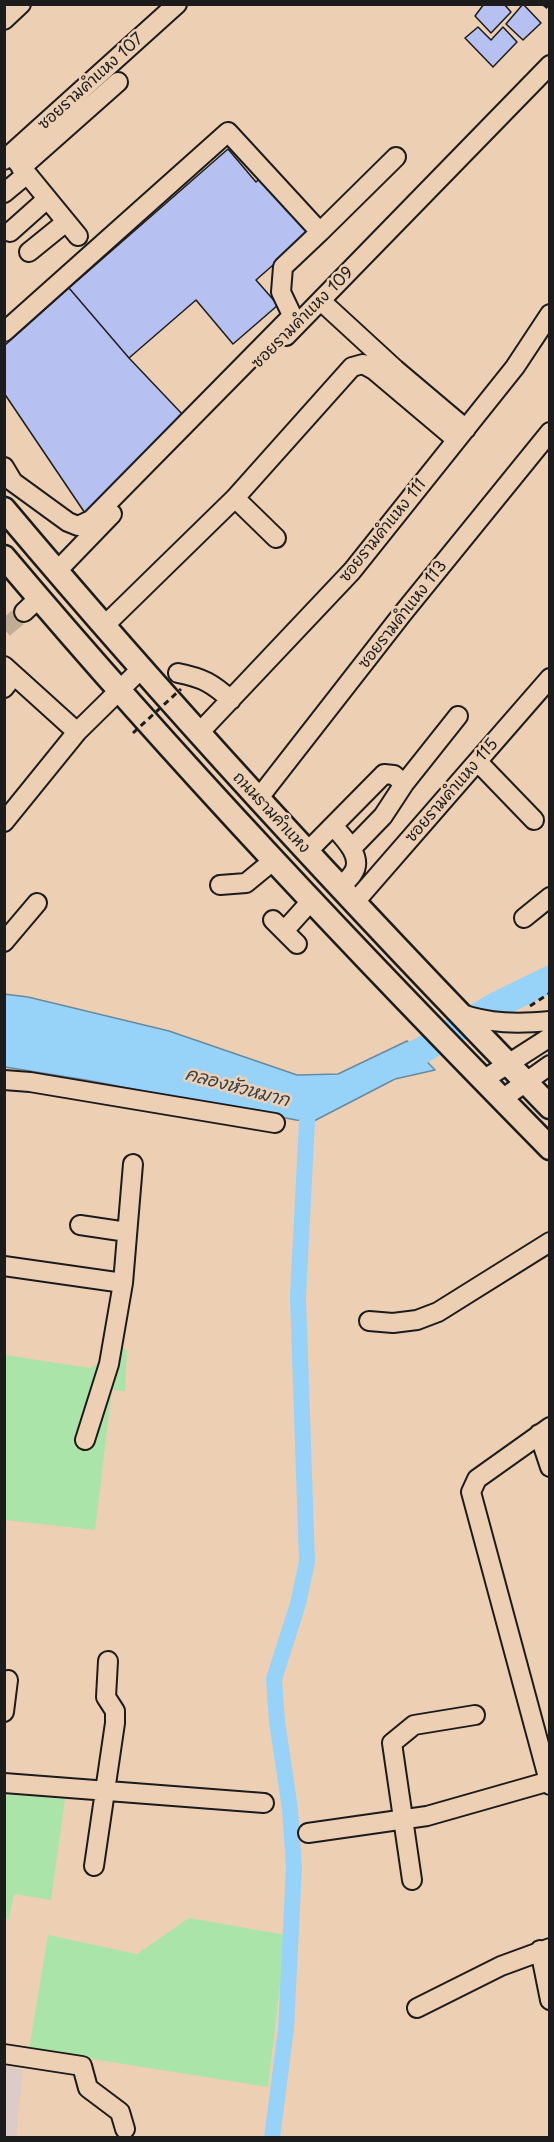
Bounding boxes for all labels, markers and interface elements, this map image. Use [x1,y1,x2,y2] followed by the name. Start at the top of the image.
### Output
[34,30,148,134] street label: ซอยรามคำแหง 107
[248,263,358,373] street label: ซอยรามคำแหง 109
[336,476,430,586] street label: ซอยรามคำแหง 111
[355,557,451,673] street label: ซอยรามคำแหง 113
[402,735,502,847] street label: ซอยรามคำแหง 115
[229,768,313,858] street label: ถนนรามคำแหง
[183,1064,291,1112] water label: คลองหัวหมาก

